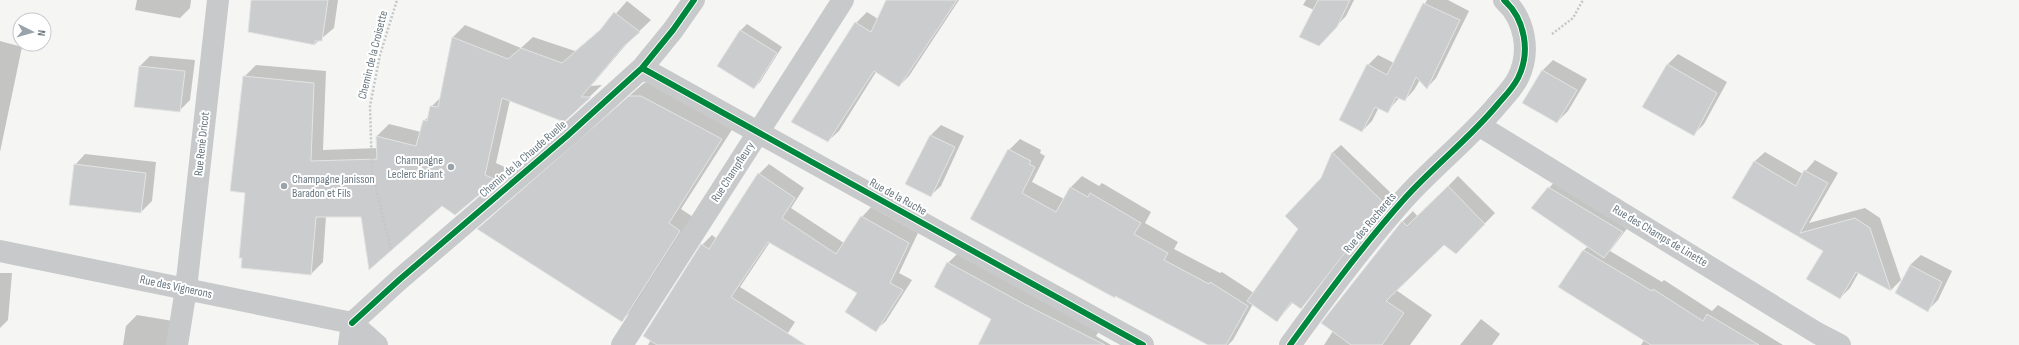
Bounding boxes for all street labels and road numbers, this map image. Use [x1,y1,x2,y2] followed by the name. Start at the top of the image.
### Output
[355,9,391,101] street label: Chemin de la Croisette
[191,111,213,177] street label: Rue René Dricot
[476,117,570,201] street label: Chemin de la Chaude Ruelle
[708,139,758,205] street label: Rue Champfleury
[867,175,929,219] street label: Rue de la Ruche
[1340,190,1400,256] street label: Rue des Rocherets
[1610,202,1710,270] street label: Rue des Champs de Linette
[139,272,213,302] street label: Rue des Vignerons

